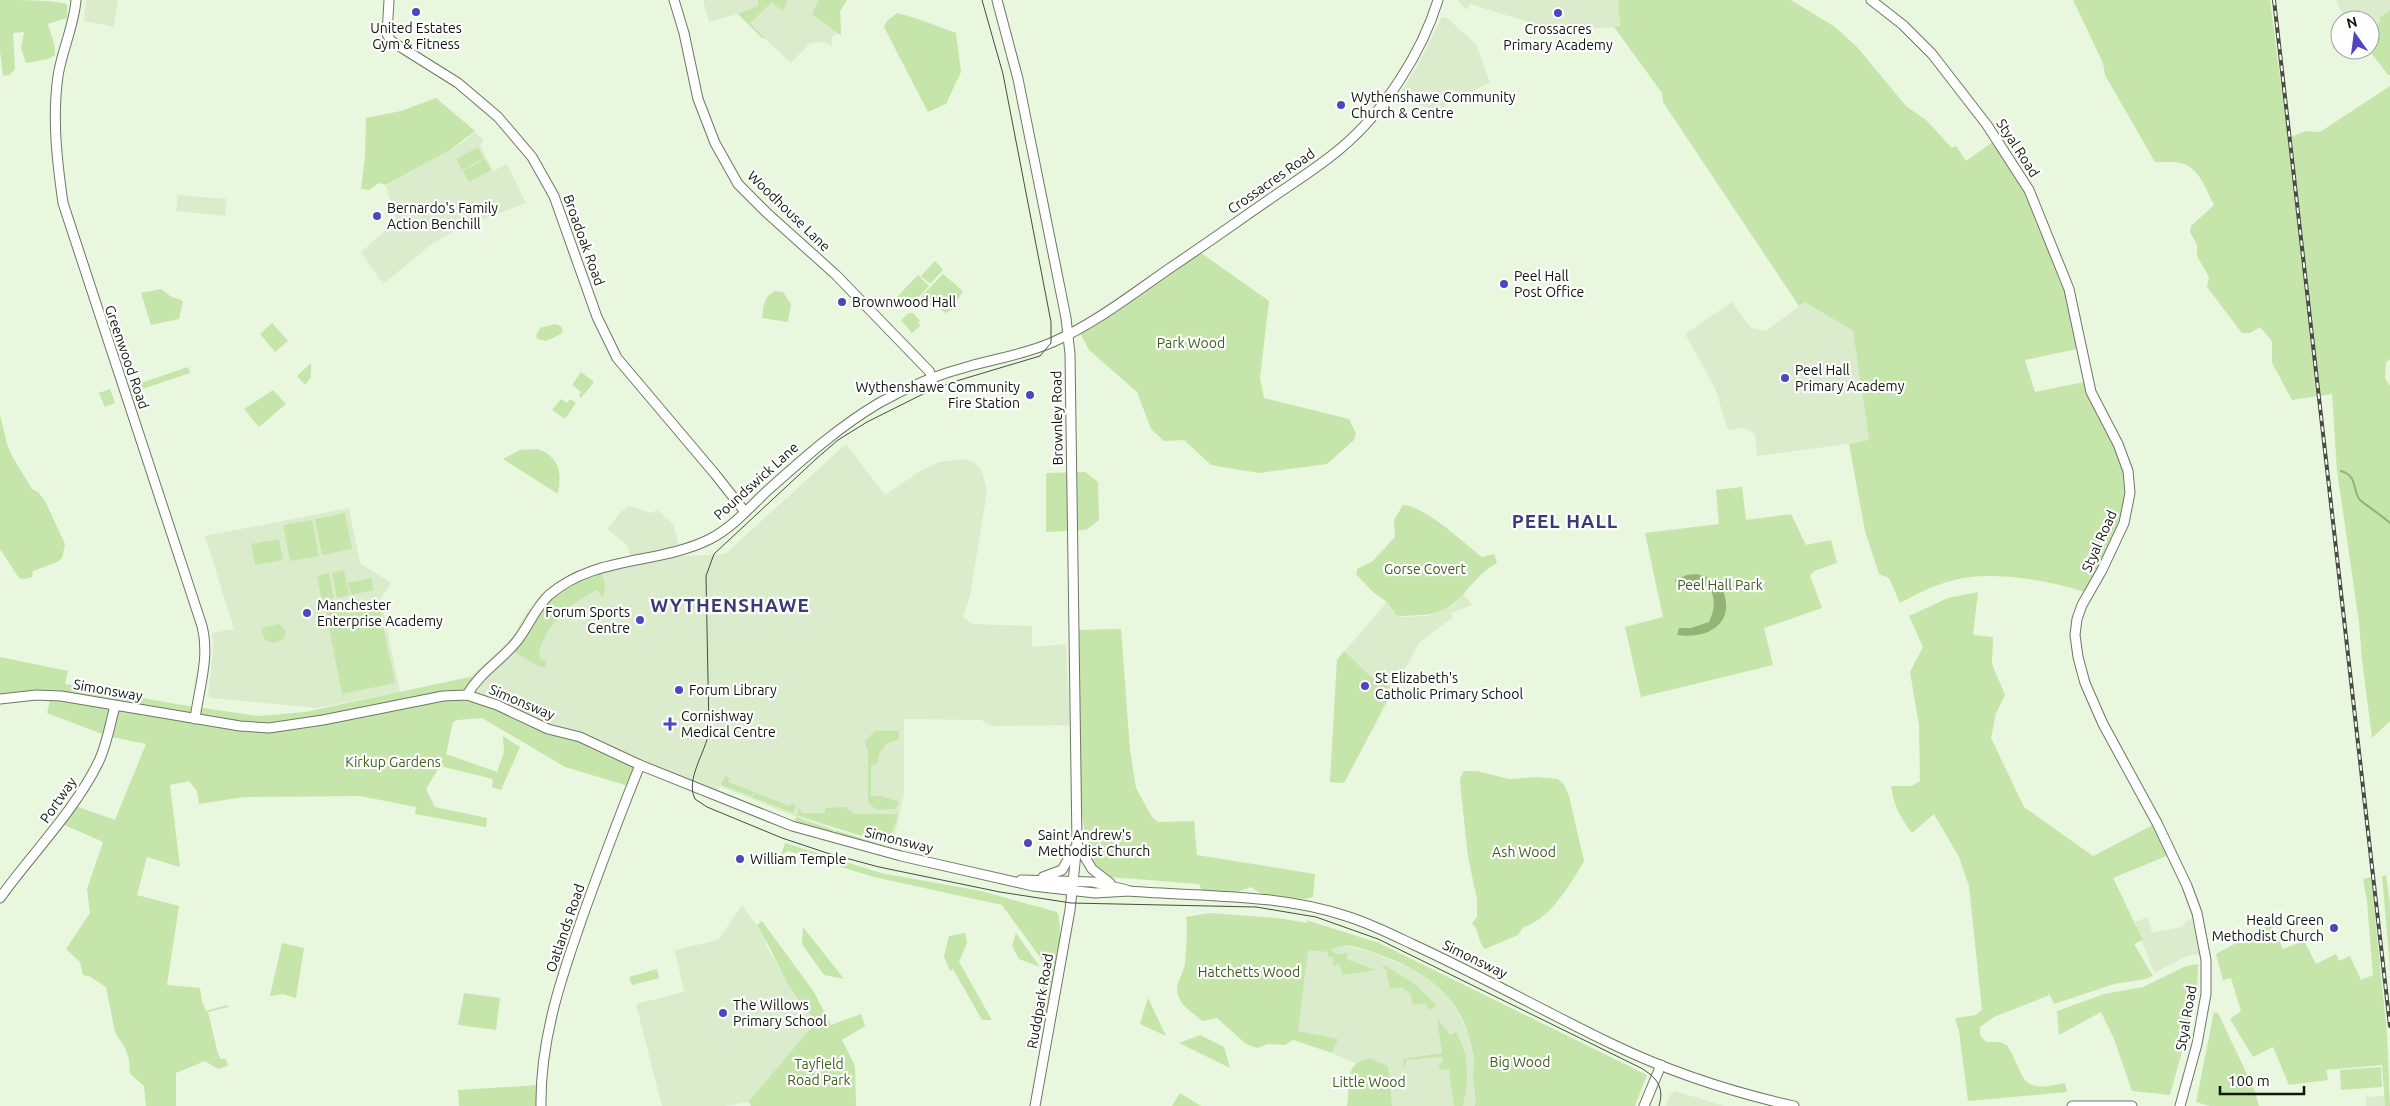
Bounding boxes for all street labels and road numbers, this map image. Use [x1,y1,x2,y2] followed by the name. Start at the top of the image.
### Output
[1993,116,2043,180] street label: Styal Road
[1224,145,1318,217] street label: Crossacres Road
[744,168,834,254] street label: Woodhouse Lane
[560,192,608,288] street label: Broadoak Road
[102,303,152,411] street label: Greenwood Road
[1048,370,1066,466] street label: Brownley Road
[711,439,801,523] street label: Poundswick Lane
[2078,508,2120,574] street label: Styal Road
[72,676,144,704] street label: Simonsway
[487,681,558,723] street label: Simonsway
[37,774,80,826] street label: Portway
[863,824,935,856] street label: Simonsway
[542,882,588,974] street label: Oatlands Road
[1440,936,1510,982] street label: Simonsway
[1024,952,1056,1050] street label: Ruddpark Road
[2172,984,2200,1052] street label: Styal Road

